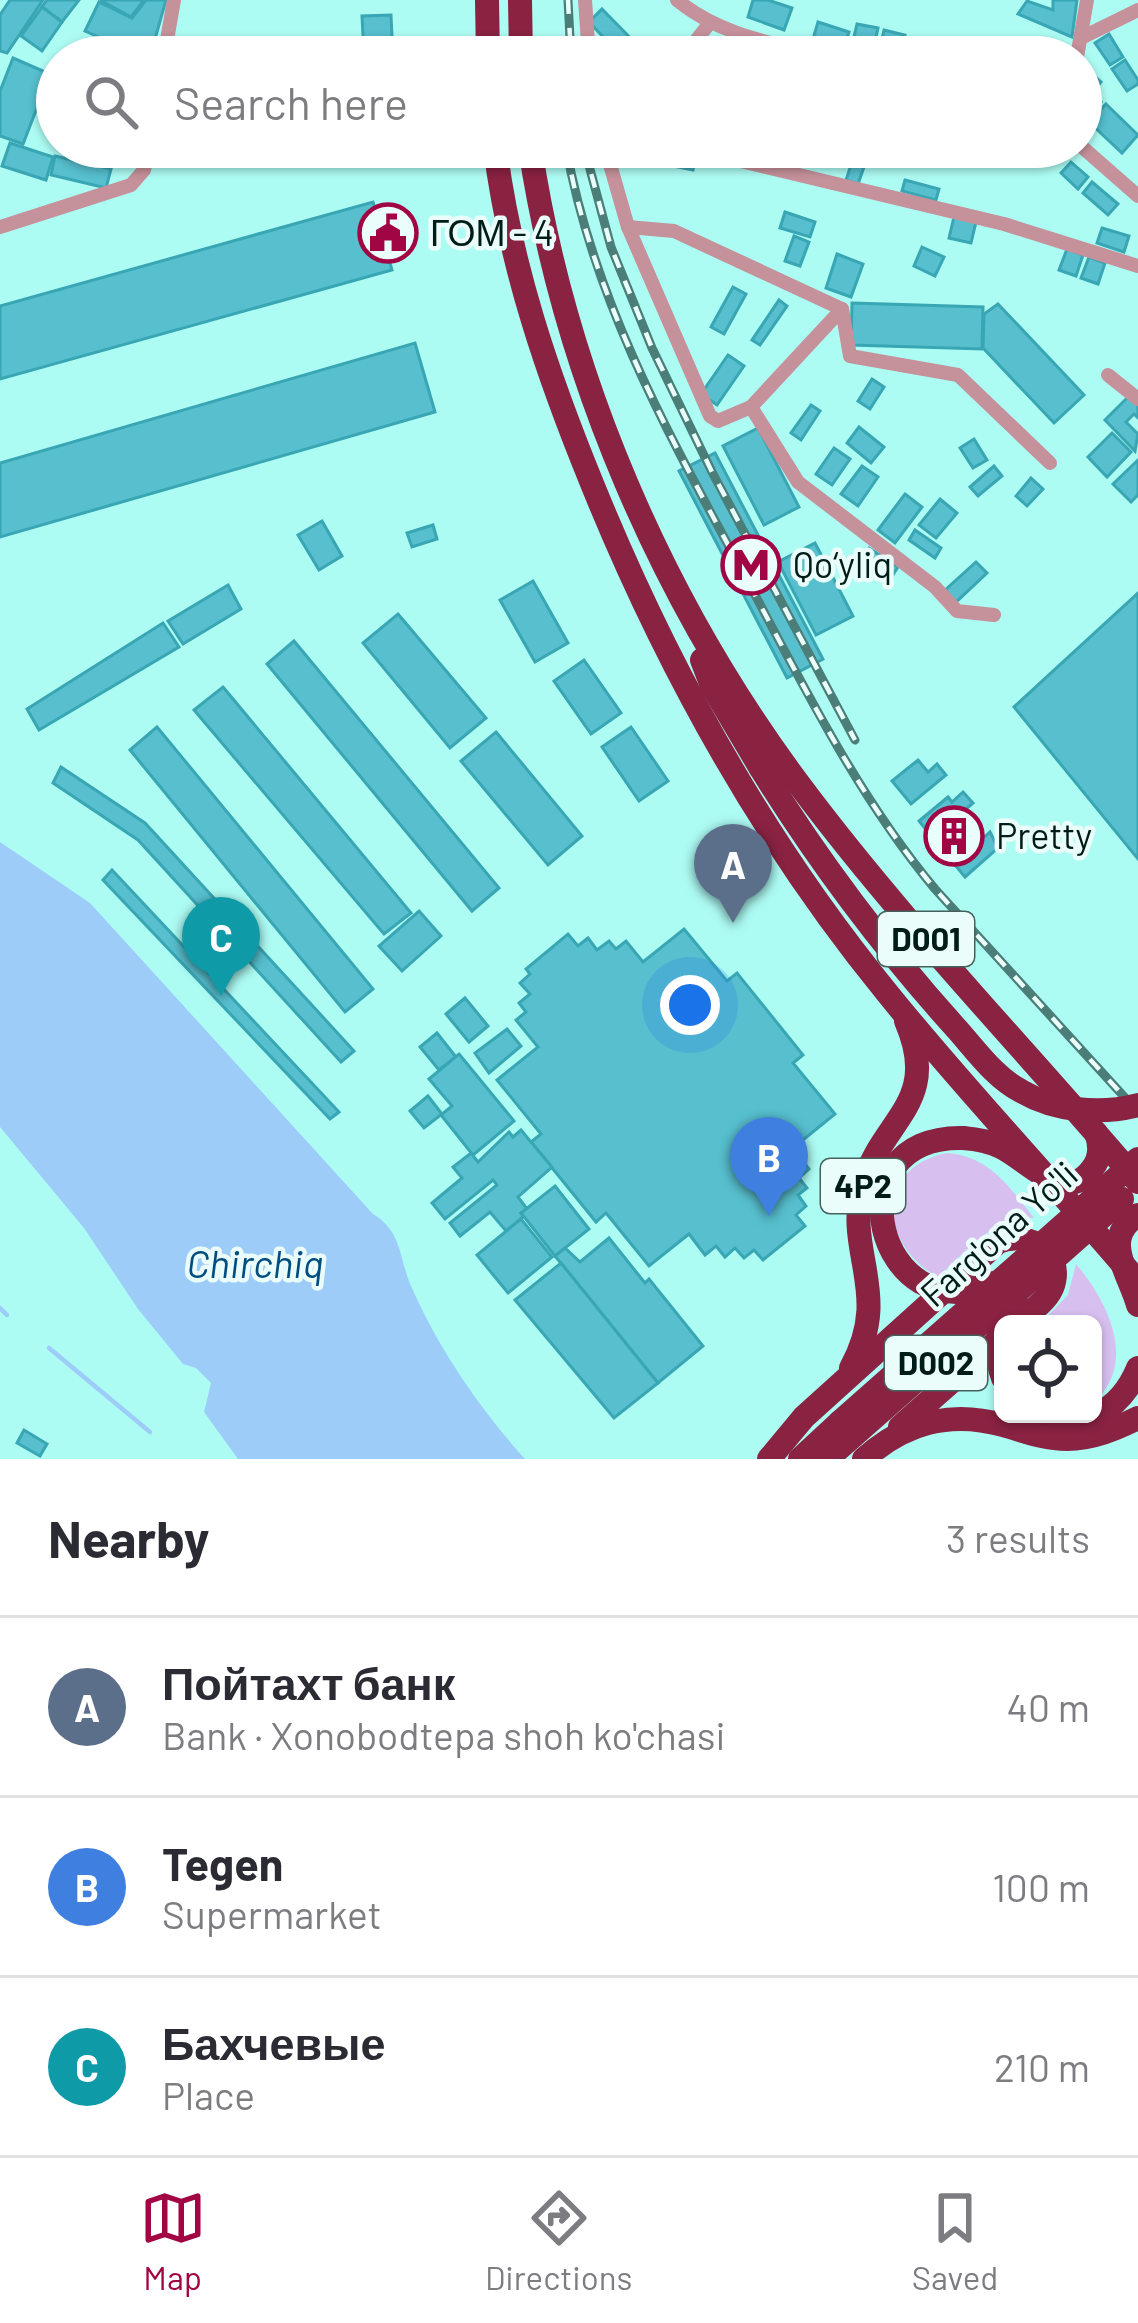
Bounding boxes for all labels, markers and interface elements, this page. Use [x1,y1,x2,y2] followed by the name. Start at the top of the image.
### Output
[36,36,1102,168] search box
[78,69,144,135] icon: search
[174,75,408,129] text: Search here
[357,202,419,264] public building icon: ГОМ - 4
[430,210,554,253] place label: ГОМ - 4
[720,534,782,596] metro station icon: Qo‘yliq
[793,542,892,585] place label: Qo‘yliq
[923,805,985,867] building icon: Pretty
[996,813,1092,856] place label: Pretty
[694,824,772,923] pin: A
[182,897,260,996] pin: C
[878,912,974,966] road number: D001
[660,975,720,1035] your location
[730,1117,808,1216] pin: B
[911,1151,1085,1315] street label: Farg'ona Yo'li
[821,1159,905,1213] road number: 4P2
[186,1239,324,1286] water label: Chirchiq
[994,1315,1102,1423] map controls
[994,1315,1102,1423] button: locate
[885,1336,987,1390] road number: D002
[48,1507,209,1568] text: Nearby
[946,1514,1090,1561] text: 3 results
[162,1655,455,1709] text: Пойтахт банк
[74,1683,100,1730] text: A
[1006,1683,1090,1730] text: 40 m
[162,1711,725,1758] text: Bank · Xonobodtepa shoh ko'chasi
[162,1836,283,1890] text: Tegen
[75,1863,99,1910] text: B
[992,1863,1090,1910] text: 100 m
[162,1890,382,1937] text: Supermarket
[162,2015,386,2069] text: Бахчевые
[75,2043,99,2090] text: C
[994,2043,1090,2090] text: 210 m
[162,2071,255,2118] text: Place
[140,2185,206,2297] tab: Map
[485,2185,632,2297] tab: Directions
[912,2185,998,2297] tab: Saved

